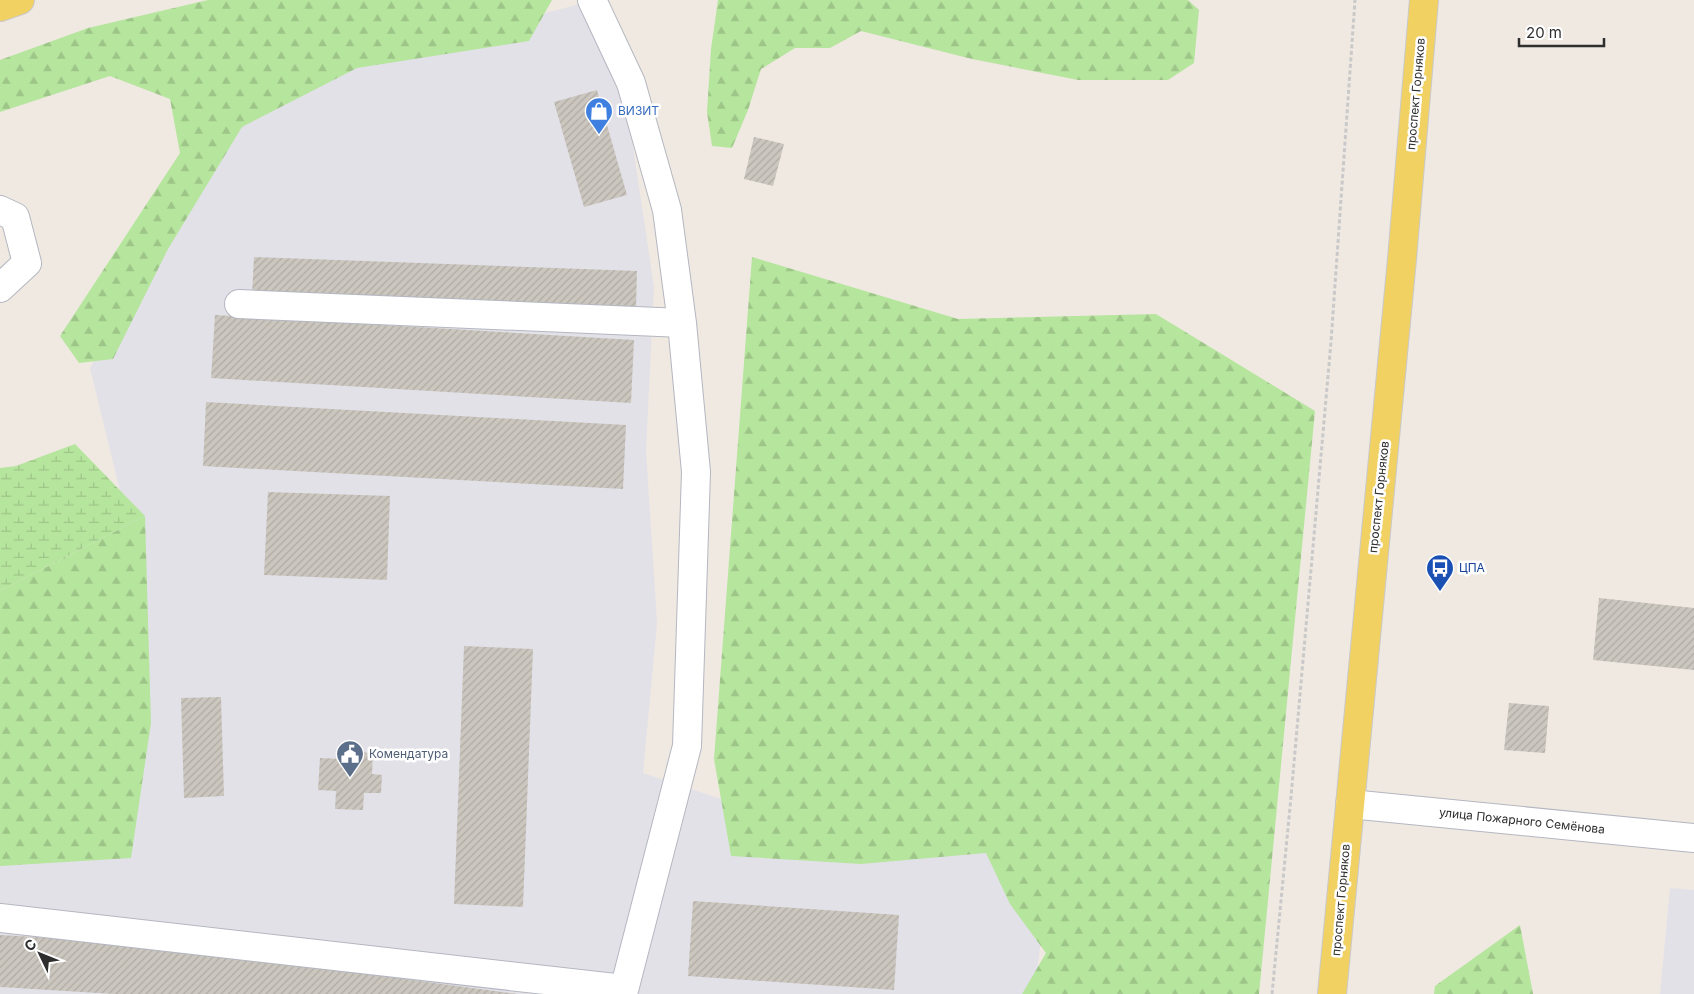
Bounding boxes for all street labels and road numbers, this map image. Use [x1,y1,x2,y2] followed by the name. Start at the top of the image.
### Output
[1403,37,1428,151] street label: проспект Горняков
[1365,440,1392,554] street label: проспект Горняков
[1438,804,1606,837] street label: улица Пожарного Семёнова
[1328,843,1353,957] street label: проспект Горняков

